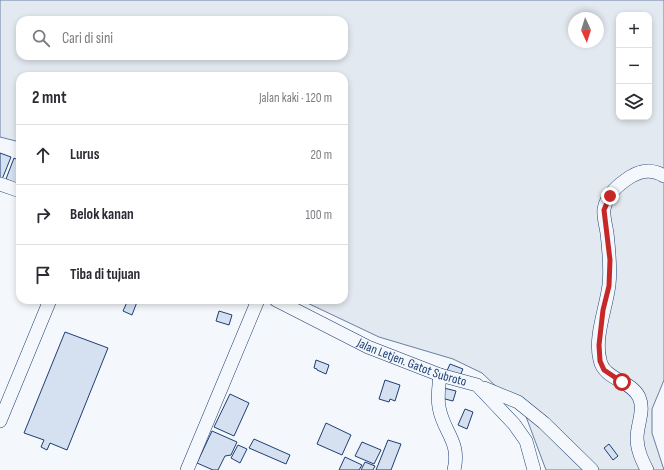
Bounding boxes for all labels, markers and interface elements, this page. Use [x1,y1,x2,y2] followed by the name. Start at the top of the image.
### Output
[568,12,604,48] north arrow
[616,12,652,120] map controls
[616,12,652,48] button: +
[16,16,348,60] search box
[30,27,52,49] icon: search
[62,29,113,48] text: Cari di sini
[616,48,652,84] button: −
[616,84,652,120] button: layers
[32,88,67,108] text: 2 mnt
[259,90,332,106] text: Jalan kaki · 120 m
[32,144,54,166] icon: ahead
[70,145,99,164] text: Lurus
[310,147,332,163] text: 20 m
[601,187,619,205] route end
[32,204,54,226] icon: right
[70,205,134,224] text: Belok kanan
[305,207,332,223] text: 100 m
[32,264,54,286] icon: arrive
[70,265,140,284] text: Tiba di tujuan
[354,334,468,390] street label: Jalan Letjen. Gatot Subroto
[613,373,631,391] route start

